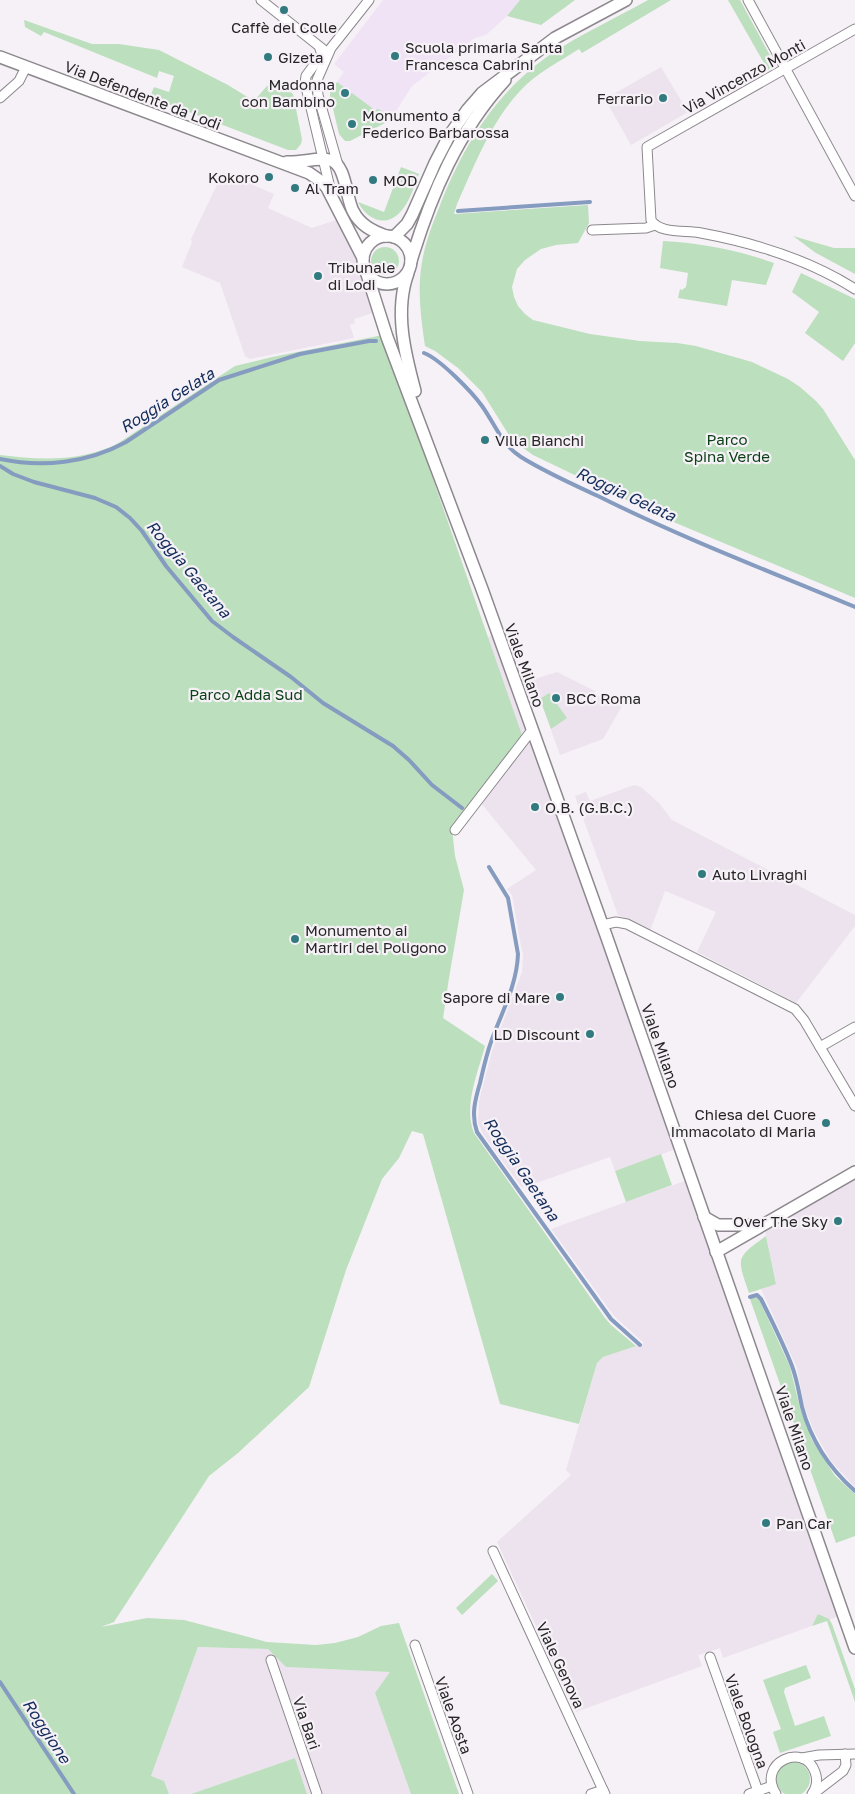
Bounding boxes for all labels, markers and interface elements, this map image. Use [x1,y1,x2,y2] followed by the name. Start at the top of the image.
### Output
[278,4,290,16] marker: Caffè del Colle
[231,18,337,36] place label: Caffè del Colle
[680,35,808,117] street label: Via Vincenzo Monti
[405,38,562,73] place label: Scuola primaria Santa Francesca Cabrini
[278,48,323,66] place label: Gizeta
[389,50,401,62] marker: Scuola primaria Santa Francesca Cabrini
[262,51,274,63] marker: Gizeta
[62,57,224,133] street label: Via Defendente da Lodi
[242,75,335,110] place label: Madonna con Bambino
[339,87,351,99] marker: Madonna con Bambino
[597,89,653,107] place label: Ferrario
[657,92,669,104] marker: Ferrario
[362,106,509,141] place label: Monumento a Federico Barbarossa
[346,118,358,130] marker: Monumento a Federico Barbarossa
[208,168,259,186] place label: Kokoro
[263,171,275,183] marker: Kokoro
[383,171,418,189] place label: MOD
[367,174,379,186] marker: MOD
[305,179,359,197] place label: Al Tram
[289,182,301,194] marker: Al Tram
[328,258,395,293] place label: Tribunale di Lodi
[312,270,324,282] marker: Tribunale di Lodi
[116,363,219,437] water label: Roggia Gelata
[684,430,770,465] park label: Parco Spina Verde
[495,431,584,449] place label: Villa Bianchi
[479,434,491,446] marker: Villa Bianchi
[573,462,680,526] water label: Roggia Gelata
[142,516,236,623] water label: Roggia Gaetana
[501,621,549,709] street label: Viale Milano
[189,685,303,703] park label: Parco Adda Sud
[566,689,641,707] place label: BCC Roma
[550,692,562,704] marker: BCC Roma
[545,798,633,816] place label: O.B. (G.B.C.)
[529,801,541,813] marker: O.B. (G.B.C.)
[712,865,807,883] place label: Auto Livraghi
[696,868,708,880] marker: Auto Livraghi
[305,921,447,956] place label: Monumento ai Martiri del Poligono
[289,933,301,945] marker: Monumento ai Martiri del Poligono
[443,988,550,1006] place label: Sapore di Mare
[554,991,566,1003] marker: Sapore di Mare
[638,1001,684,1091] street label: Viale Milano
[493,1025,580,1043] place label: LD Discount
[584,1028,596,1040] marker: LD Discount
[670,1105,816,1140] place label: Chiesa del Cuore Immacolato di Maria
[480,1113,565,1226] water label: Roggia Gaetana
[820,1117,832,1129] marker: Chiesa del Cuore Immacolato di Maria
[733,1212,829,1230] place label: Over The Sky
[832,1215,844,1227] marker: Over The Sky
[772,1383,818,1473] street label: Viale Milano
[776,1514,832,1532] place label: Pan Car
[760,1517,772,1529] marker: Pan Car
[533,1619,589,1711] street label: Viale Genova
[722,1671,772,1771] street label: Viale Bologna
[432,1674,476,1756] street label: Viale Aosta
[290,1694,324,1752] street label: Via Bari
[19,1695,76,1769] water label: Roggione

